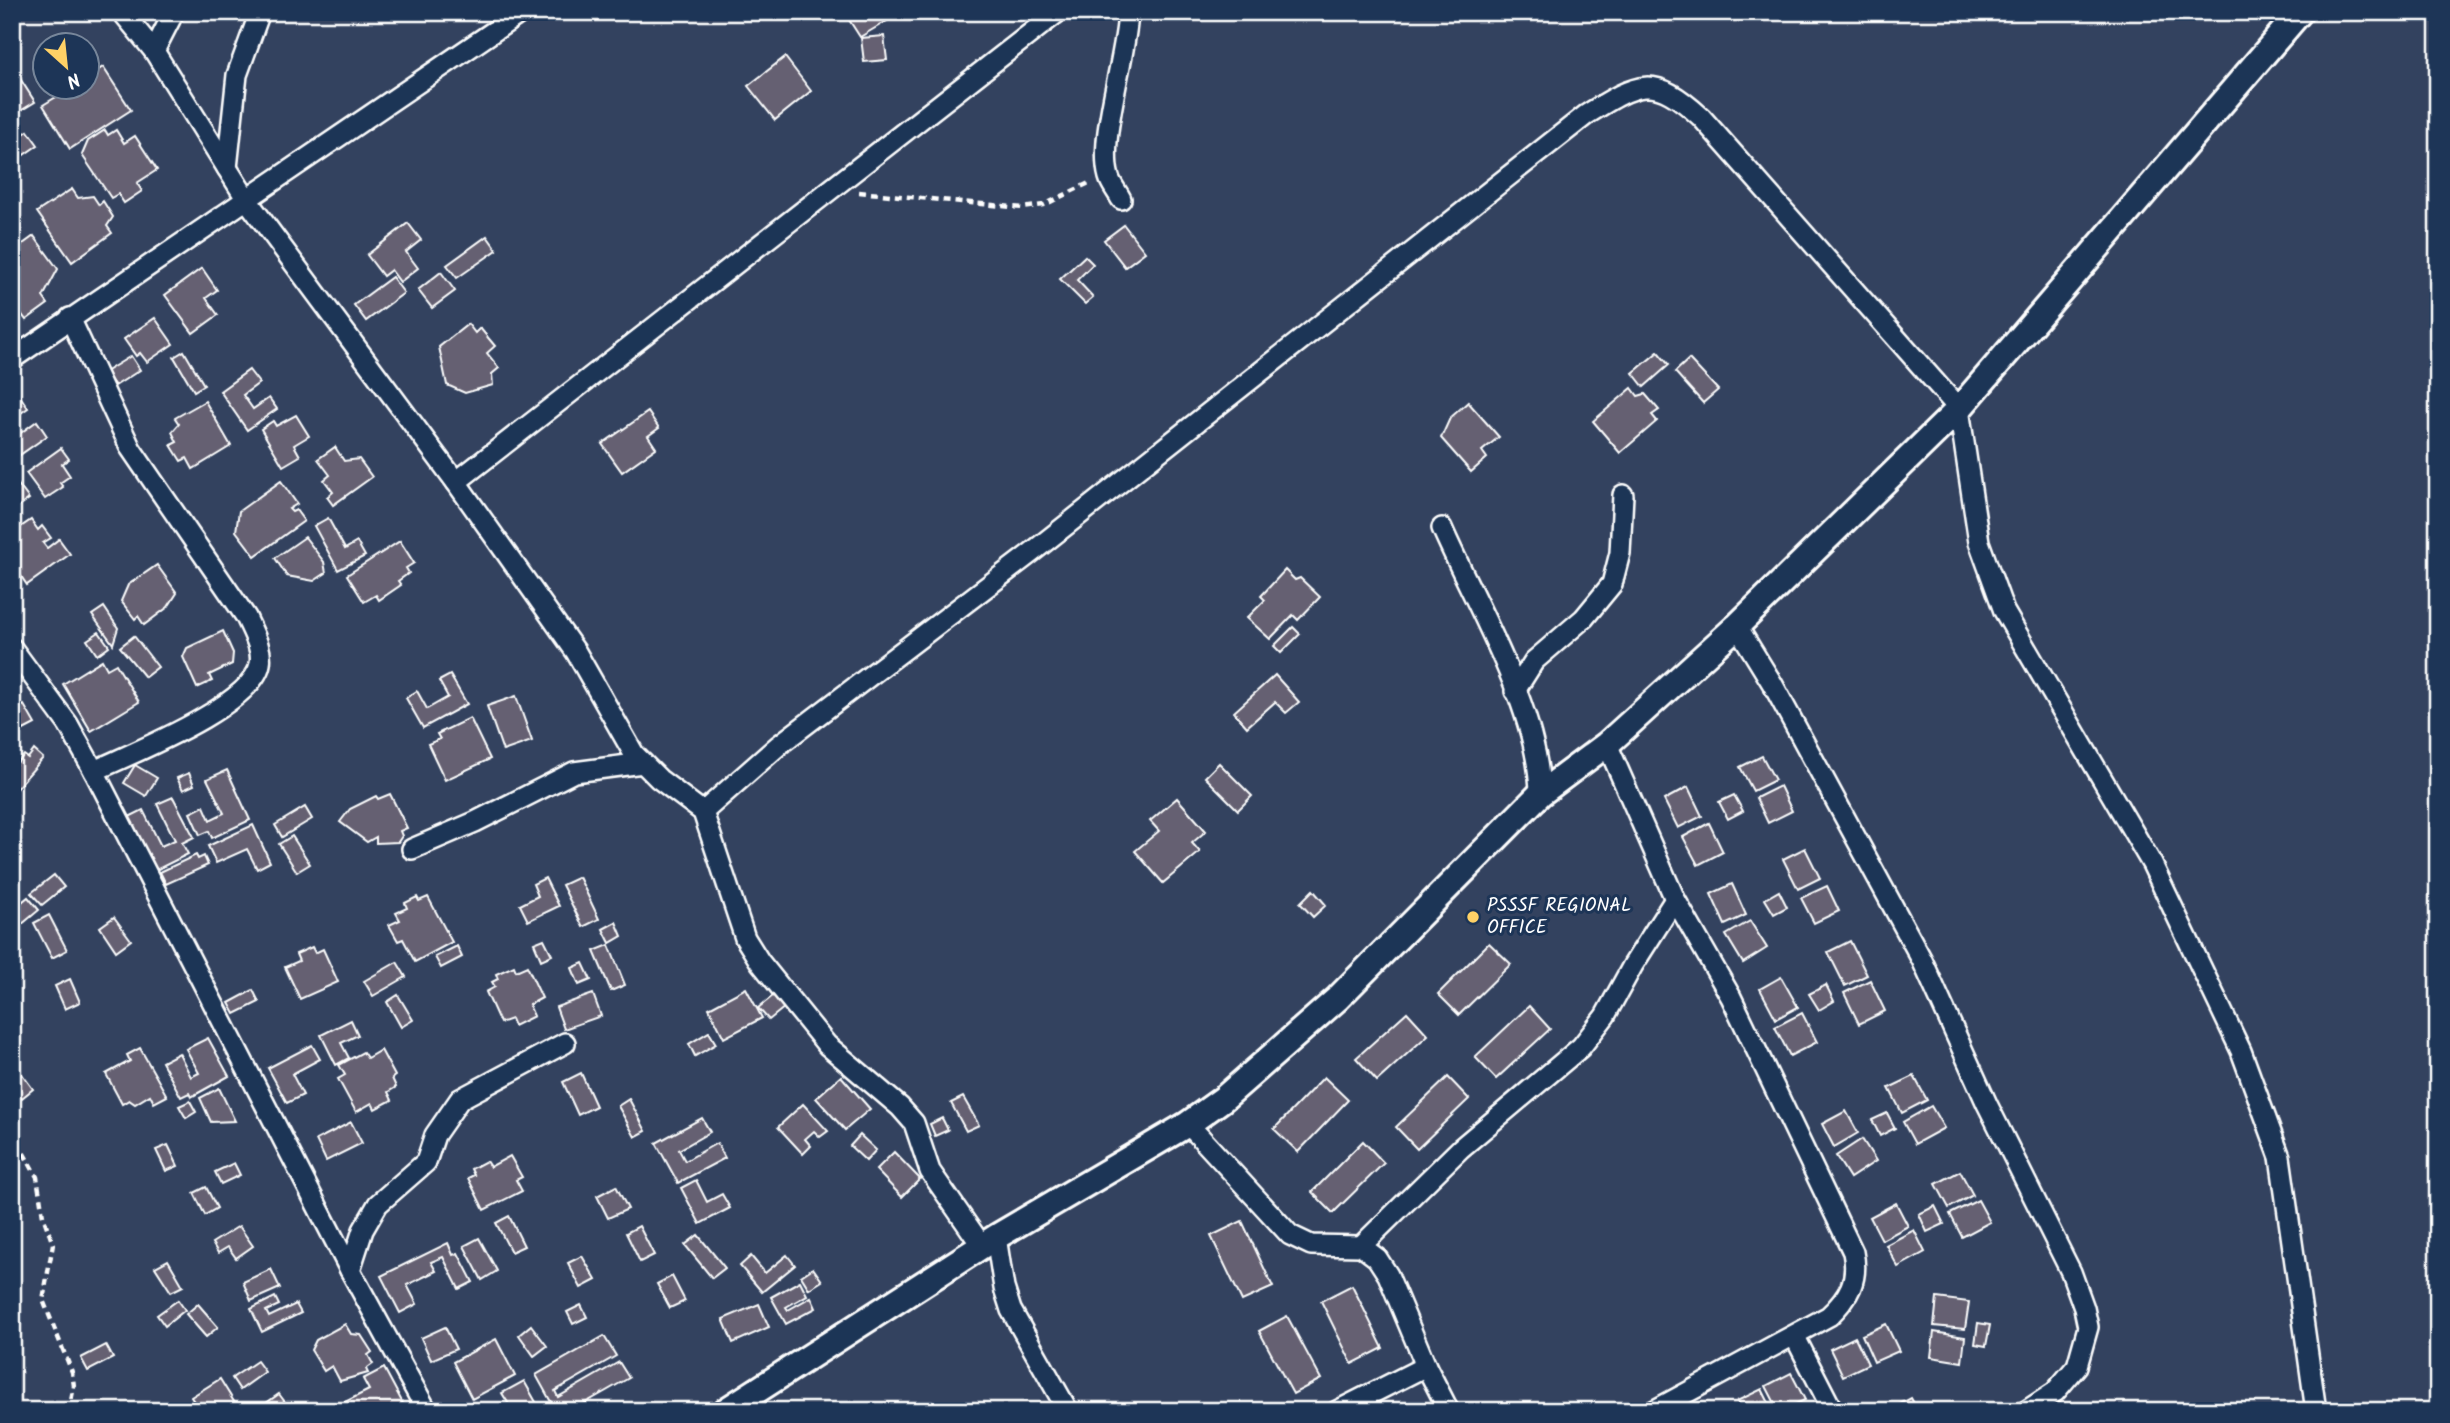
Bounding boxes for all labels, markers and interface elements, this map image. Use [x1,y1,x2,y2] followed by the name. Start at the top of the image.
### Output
[32,32,102,102] north arrow
[61,63,85,95] text: N
[1487,891,1631,943] place label: PSSSF REGIONAL OFFICE
[1465,909,1481,925] marker: PSSSF REGIONAL OFFICE

